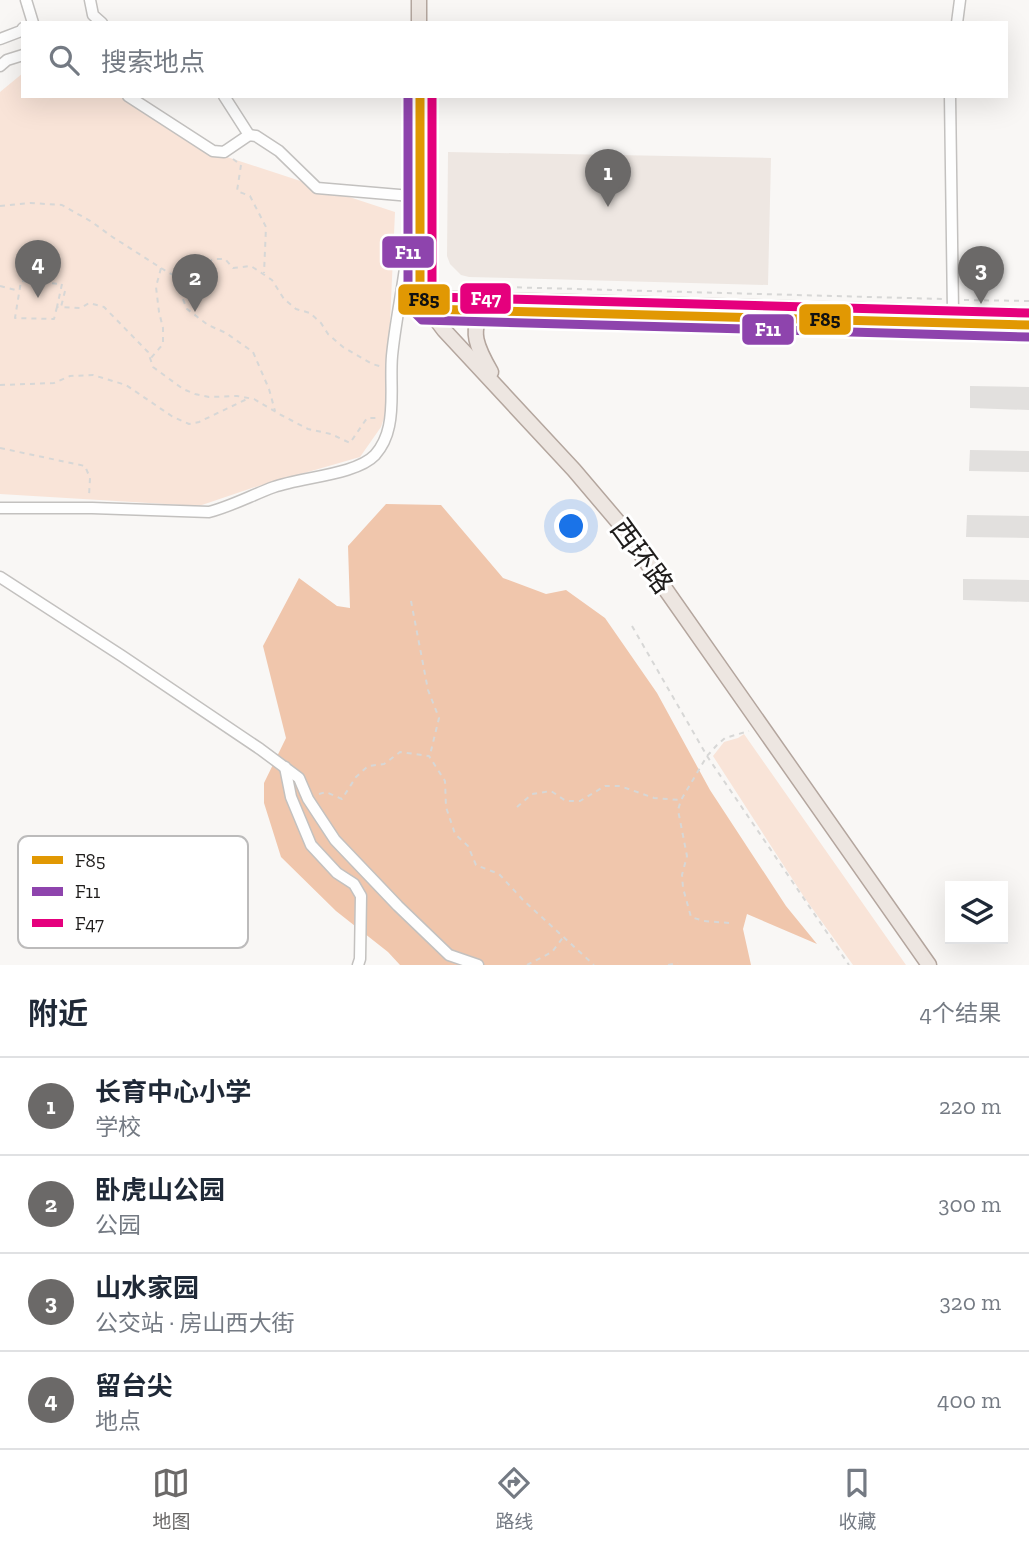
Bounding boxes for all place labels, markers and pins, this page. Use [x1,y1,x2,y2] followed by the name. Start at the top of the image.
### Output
[585,149,631,207] pin: 1
[15,240,61,298] pin: 4
[958,246,1004,304] pin: 3
[172,254,218,312] pin: 2

